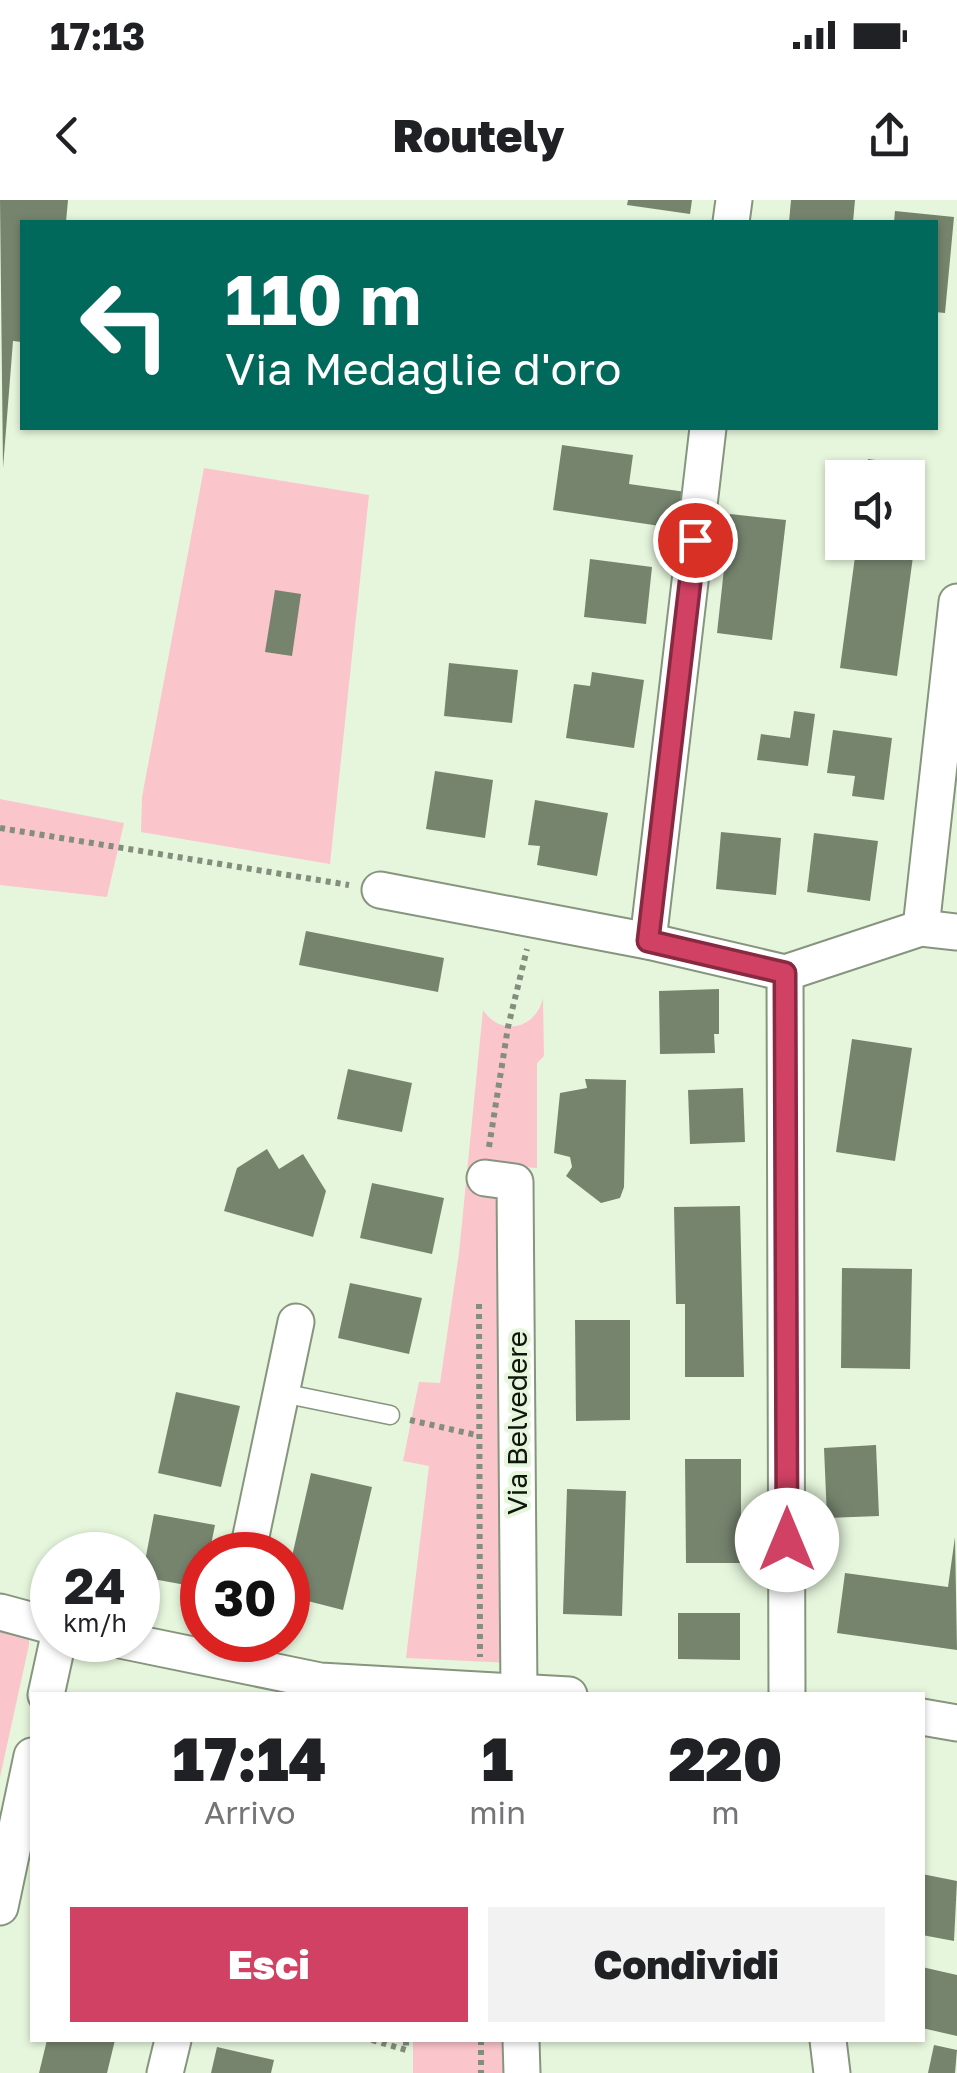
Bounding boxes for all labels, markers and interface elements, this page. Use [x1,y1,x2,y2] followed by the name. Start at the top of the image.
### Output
[50,13,145,58] text: 17:13
[40,108,95,163] icon: back
[392,108,565,162] text: Routely
[862,108,917,163] icon: share
[225,256,421,340] text: 110 m
[60,260,190,390] icon: left
[225,341,622,395] text: Via Medaglie d'oro
[825,460,925,560] map controls
[825,460,925,560] button: sound
[653,498,738,583] pin
[668,513,723,568] icon: arrive
[500,1331,533,1515] street label: Via Belvedere
[735,1488,839,1592] position arrow
[180,1532,310,1662] speed limit sign: 30
[64,1555,126,1615] text: 24
[63,1607,127,1638] text: km/h
[173,1722,327,1794] text: 17:14
[482,1722,513,1794] text: 1
[668,1722,782,1794] text: 220
[204,1793,295,1831] text: Arrivo
[469,1793,526,1831] text: min
[711,1793,740,1831] text: m
[70,1907,468,2022] button: Esci
[488,1907,885,2022] button: Condividi

